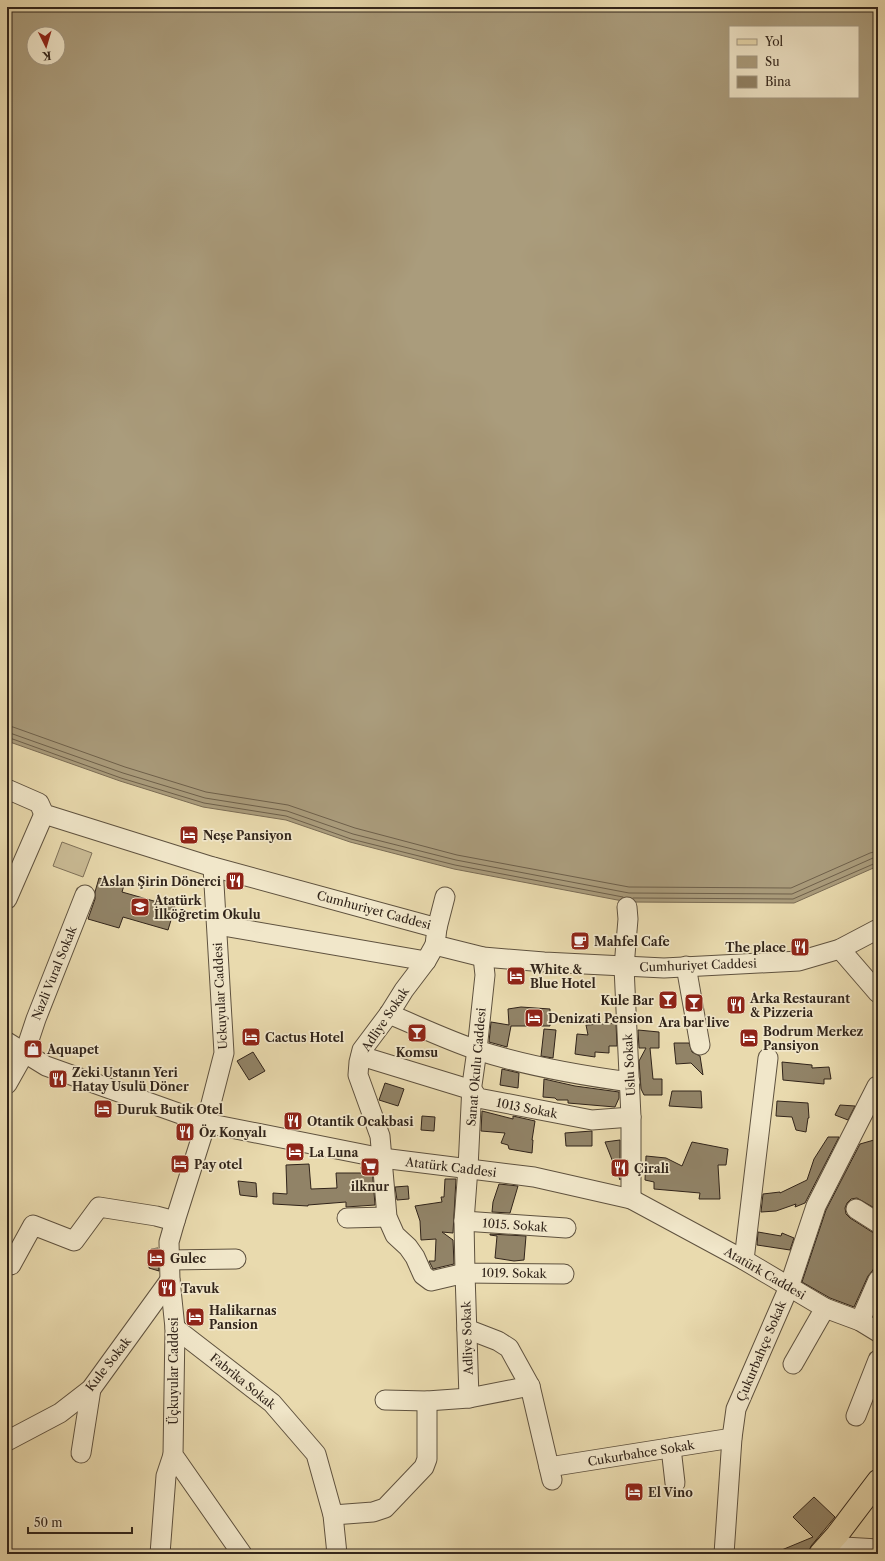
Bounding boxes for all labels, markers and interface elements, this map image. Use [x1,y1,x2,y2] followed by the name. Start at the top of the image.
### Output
[26,26,66,66] north arrow
[729,26,859,98] legend
[764,34,783,49] text: Yol
[41,49,52,63] text: K
[765,54,780,69] text: Su
[765,74,792,89] text: Bina
[178,824,200,846] hotel icon: Neşe Pansiyon
[203,828,293,843] place label: Neşe Pansiyon
[224,870,246,892] restaurant icon: Aslan Şirin Dönerci
[99,874,222,889] place label: Aslan Şirin Dönerci
[315,888,433,933] street label: Cumhuriyet Caddesi
[153,893,261,922] place label: Atatürk İlköğretim Okulu
[129,896,151,918] school or university icon: Atatürk İlköğretim Okulu
[28,923,80,1022] street label: Nazli Vural Sokak
[569,930,591,952] cafe icon: Mahfel Cafe
[594,934,670,949] place label: Mahfel Cafe
[789,936,811,958] restaurant icon: The place
[725,940,786,955] place label: The place
[210,942,230,1050] street label: Uckuyular Caddesi
[639,955,757,975] street label: Cumhuriyet Caddesi
[529,962,596,991] place label: White & Blue Hotel
[505,965,527,987] hotel icon: White & Blue Hotel
[358,983,412,1055] street label: Adliye Sokak
[657,989,679,1011] bar icon: Kule Bar
[749,991,850,1020] place label: Arka Restaurant & Pizzeria
[683,992,705,1014] bar icon: Ara bar live
[600,993,654,1008] place label: Kule Bar
[725,994,747,1016] restaurant icon: Arka Restaurant & Pizzeria
[463,1007,489,1127] street label: Sanat Okulu Caddesi
[523,1007,545,1029] hotel icon: Denizati Pension
[548,1011,654,1026] place label: Denizati Pension
[657,1015,730,1030] place label: Ara bar live
[406,1022,428,1044] bar icon: Komsu
[763,1024,864,1053] place label: Bodrum Merkez Pansiyon
[240,1026,262,1048] hotel icon: Cactus Hotel
[738,1027,760,1049] hotel icon: Bodrum Merkez Pansiyon
[265,1030,344,1045] place label: Cactus Hotel
[620,1032,638,1097] street label: Uslu Sokak
[22,1038,44,1060] shop icon: Aquapet
[46,1042,99,1057] place label: Aquapet
[396,1045,438,1060] place label: Komsu
[72,1065,189,1094] place label: Zeki Ustanın Yeri Hatay Usulü Döner
[47,1068,69,1090] restaurant icon: Zeki Ustanın Yeri Hatay Usulü Döner
[495,1095,560,1121] street label: 1013 Sokak
[92,1098,114,1120] hotel icon: Duruk Butik Otel
[117,1102,223,1117] place label: Duruk Butik Otel
[282,1110,304,1132] restaurant icon: Otantik Ocakbasi
[307,1114,414,1129] place label: Otantik Ocakbasi
[174,1121,196,1143] restaurant icon: Öz Konyalı
[199,1124,267,1140] place label: Öz Konyalı
[284,1141,306,1163] hotel icon: La Luna
[309,1145,360,1160] place label: La Luna
[169,1153,191,1175] hotel icon: Pay otel
[404,1154,498,1180] street label: Atatürk Caddesi
[359,1156,381,1178] supermarket icon: ilknur
[194,1157,243,1172] place label: Pay otel
[609,1157,631,1179] restaurant icon: Çirali
[634,1161,670,1176] place label: Çirali
[351,1179,389,1194] place label: ilknur
[482,1215,549,1235] street label: 1015. Sokak
[721,1243,809,1303] street label: Atatürk Caddesi
[145,1247,167,1269] hotel icon: Gulec
[170,1251,207,1266] place label: Gulec
[481,1265,548,1281] street label: 1019. Sokak
[156,1277,178,1299] restaurant icon: Tavuk
[181,1281,220,1296] place label: Tavuk
[733,1297,789,1404] street label: Çukurbahçe Sokak
[458,1300,476,1376] street label: Adliye Sokak
[209,1303,277,1332] place label: Halikarnas Pansion
[184,1306,206,1328] hotel icon: Halikarnas Pansion
[165,1317,181,1425] street label: Üçkuyular Caddesi
[82,1333,134,1394] street label: Kule Sokak
[207,1350,280,1413] street label: Fabrika Sokak
[587,1437,696,1469] street label: Cukurbahce Sokak
[623,1481,645,1503] hotel icon: El Vino
[648,1485,693,1500] place label: El Vino
[28,1509,132,1535] scale bar
[34,1515,63,1530] text: 50 m

